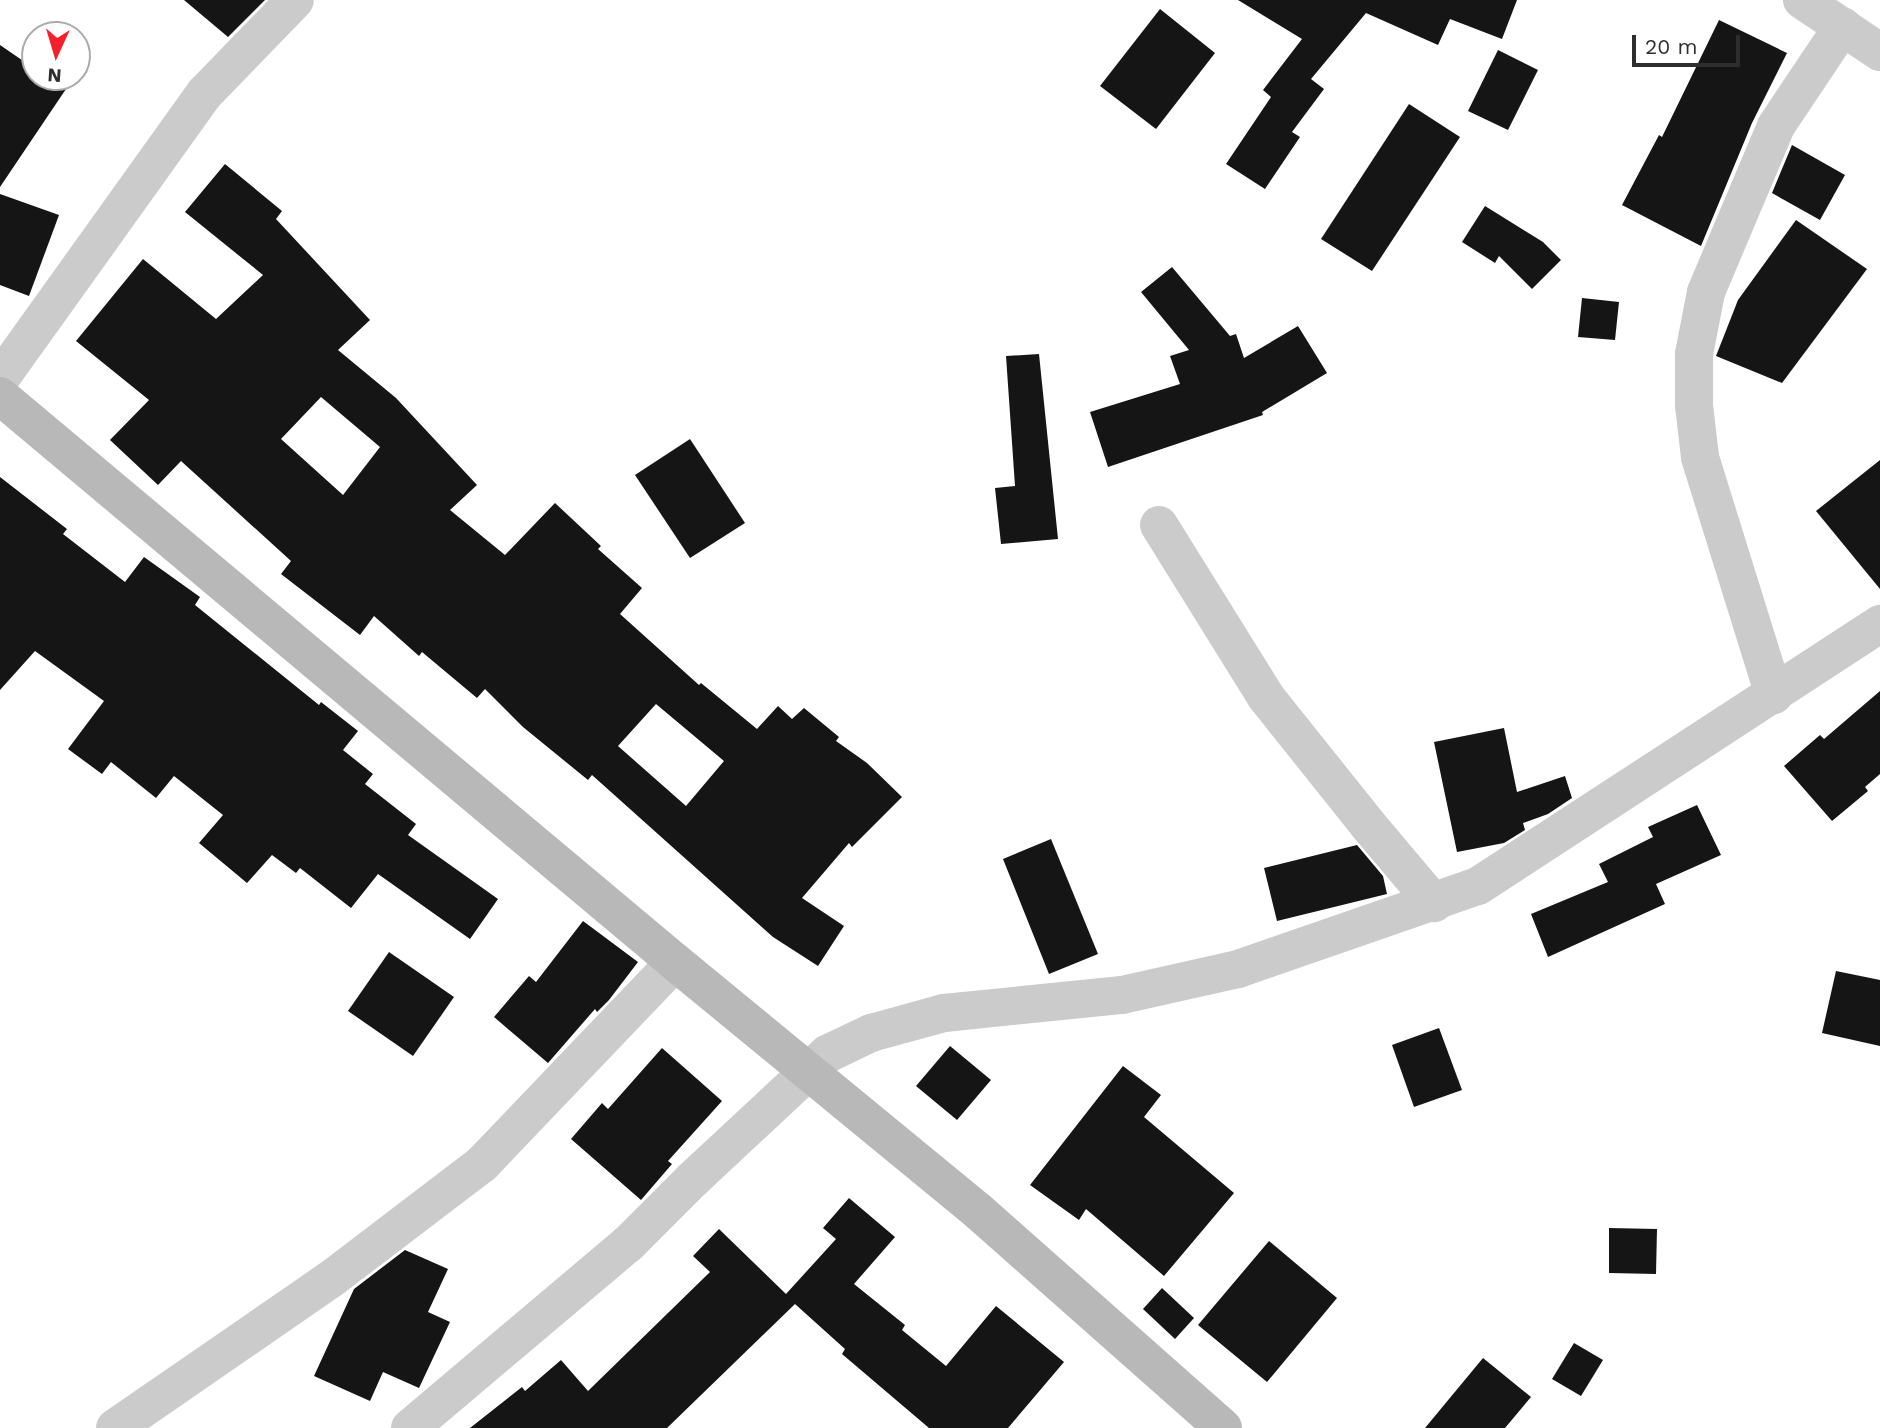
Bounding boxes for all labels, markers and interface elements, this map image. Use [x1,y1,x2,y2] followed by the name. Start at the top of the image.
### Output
[21,21,91,91] north arrow
[1635,21,1744,65] scale bar
[1645,34,1697,59] text: 20 m
[47,63,62,87] text: N

